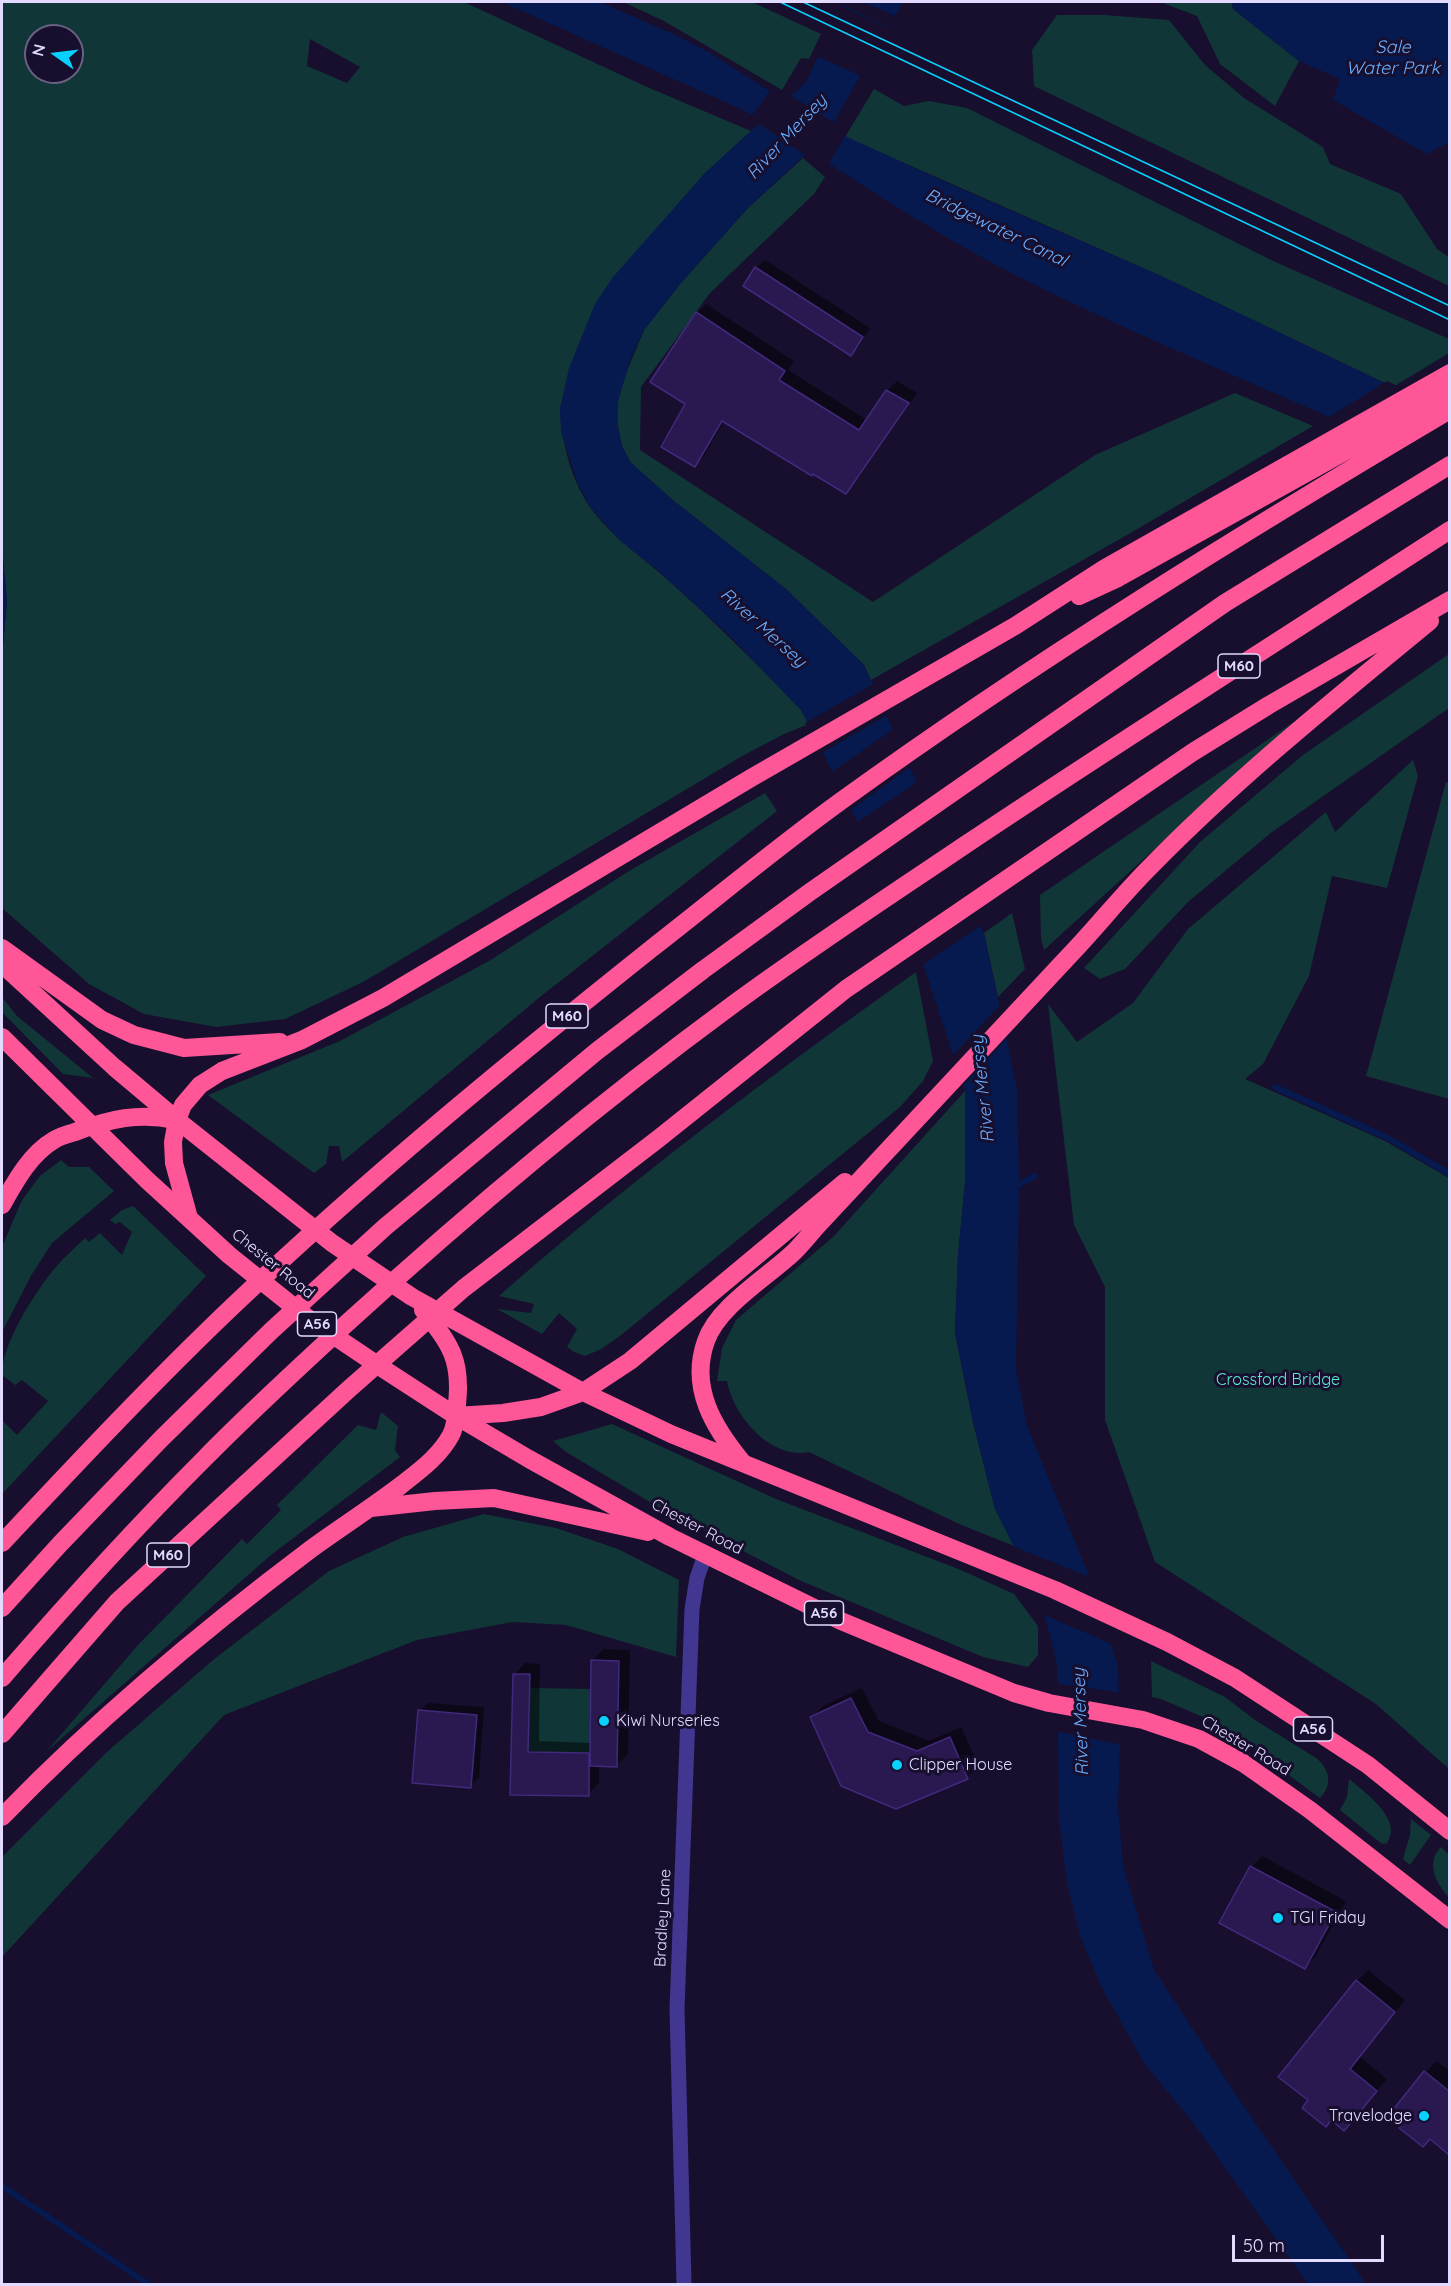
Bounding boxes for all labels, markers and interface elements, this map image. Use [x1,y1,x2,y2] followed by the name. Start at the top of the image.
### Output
[24,24,84,84] north arrow
[1346,37,1440,80] water label: Sale Water Park
[27,42,50,58] text: N
[742,90,832,184] water label: River Mersey
[922,184,1070,272] water label: Bridgewater Canal
[716,584,810,672] water label: River Mersey
[1218,654,1260,678] road number: M60
[546,1004,588,1028] road number: M60
[967,1034,999,1144] water label: River Mersey
[228,1225,318,1303] street label: Chester Road
[298,1312,336,1336] road number: A56
[1216,1370,1340,1390] park label: Crossford Bridge
[648,1495,746,1559] street label: Chester Road
[147,1543,189,1567] road number: M60
[804,1601,844,1625] road number: A56
[1068,1668,1094,1776] water label: River Mersey
[616,1711,720,1731] place label: Kiwi Nurseries
[1198,1712,1294,1780] street label: Chester Road
[597,1714,611,1728] marker: Kiwi Nurseries
[1294,1717,1332,1741] road number: A56
[909,1755,1012,1775] place label: Clipper House
[890,1758,904,1772] marker: Clipper House
[651,1868,675,1968] street label: Bradley Lane
[1290,1908,1366,1928] place label: TGI Friday
[1271,1911,1285,1925] marker: TGI Friday
[1329,2106,1412,2126] place label: Travelodge
[1417,2109,1431,2123] marker: Travelodge
[1235,2223,1386,2261] scale bar
[1243,2234,1285,2257] text: 50 m

